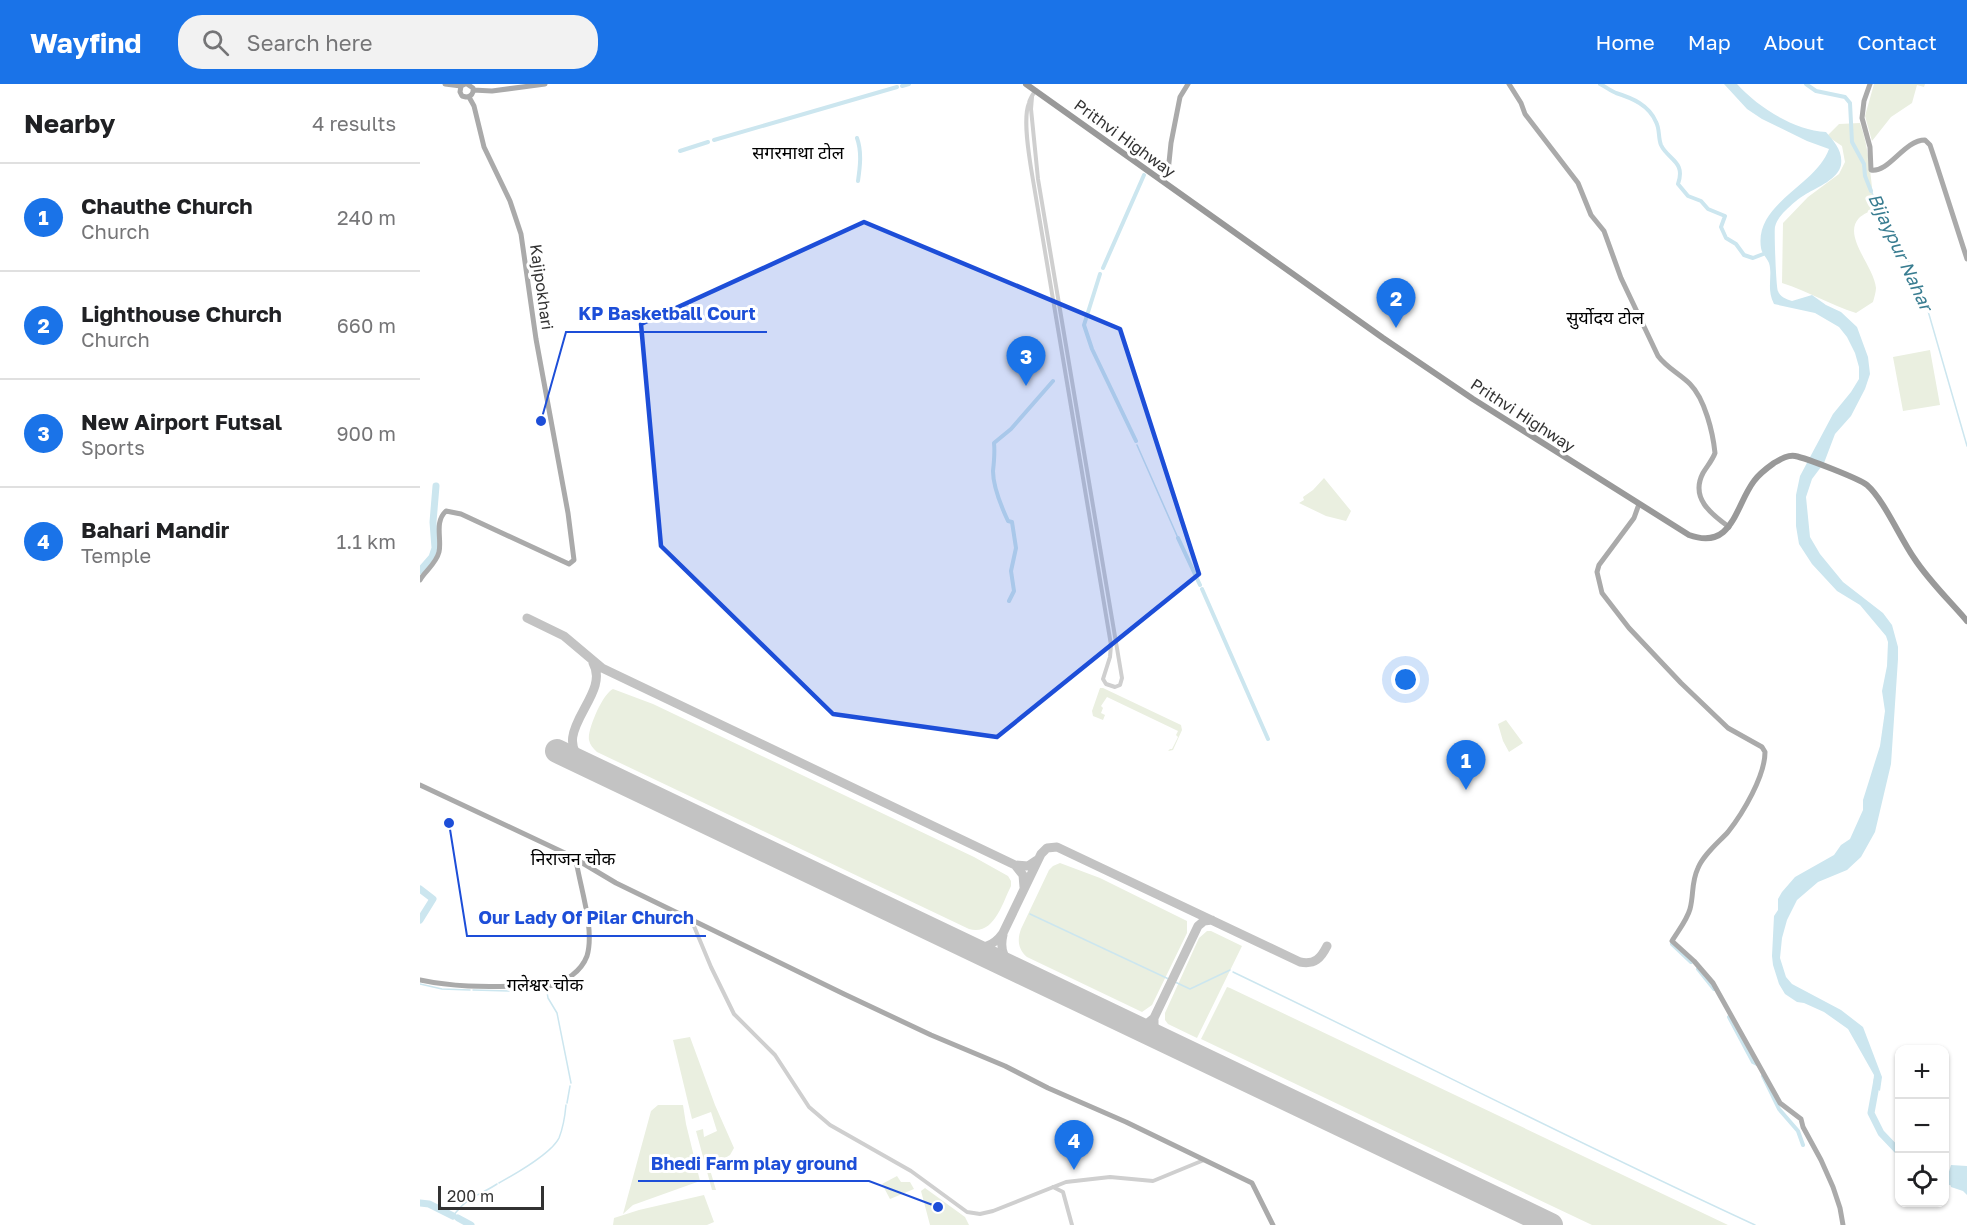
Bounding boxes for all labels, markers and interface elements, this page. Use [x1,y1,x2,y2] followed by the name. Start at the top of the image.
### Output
[178,15,598,69] search box
[30,26,142,59] text: Wayfind
[199,26,232,59] icon: search
[247,29,373,56] text: Search here
[1595,29,1655,55] text: Home
[1688,29,1731,55] text: Map
[1764,29,1824,55] text: About
[1857,29,1937,55] text: Contact
[1070,95,1180,182] street label: Prithvi Highway
[24,108,115,139] text: Nearby
[312,111,396,135] text: 4 results
[752,141,845,163] district label: सगरमाथा टोल
[1864,189,1939,317] water label: Bijaypur Nahar
[81,192,253,219] text: Chauthe Church
[38,205,49,229] text: 1
[337,205,396,229] text: 240 m
[81,219,150,243] text: Church
[526,243,558,331] street label: Kajipokhari
[1376,278,1416,328] pin: 2
[566,296,767,332] callout: KP Basketball Court
[81,300,282,327] text: Lighthouse Church
[578,302,756,324] text: KP Basketball Court
[1566,306,1645,330] district label: सुर्योदय टोल
[37,313,50,337] text: 2
[337,313,396,337] text: 660 m
[81,327,150,351] text: Church
[1006,336,1046,386] pin: 3
[1467,374,1579,456] street label: Prithvi Highway
[81,408,282,435] text: New Airport Futsal
[37,421,50,445] text: 3
[336,421,396,445] text: 900 m
[81,435,145,459] text: Sports
[81,516,229,543] text: Bahari Mandir
[37,529,50,553] text: 4
[337,529,396,553] text: 1.1 km
[81,543,151,567] text: Temple
[1391,665,1420,694] your location
[1446,740,1486,790] pin: 1
[531,847,616,869] district label: निराजन चोक
[467,900,706,936] callout: Our Lady Of Pilar Church
[478,906,694,928] text: Our Lady Of Pilar Church
[507,973,584,995] district label: गलेश्वर चोक
[1895,1045,1949,1207] map controls
[1895,1045,1949,1099] button: +
[1895,1099,1949,1153] button: −
[1054,1120,1094,1170] pin: 4
[638,1145,869,1181] callout: Bhedi Farm play ground
[651,1152,857,1174] text: Bhedi Farm play ground
[1895,1153,1949,1207] button: locate
[438,1183,544,1210] scale bar
[447,1186,494,1206] text: 200 m

